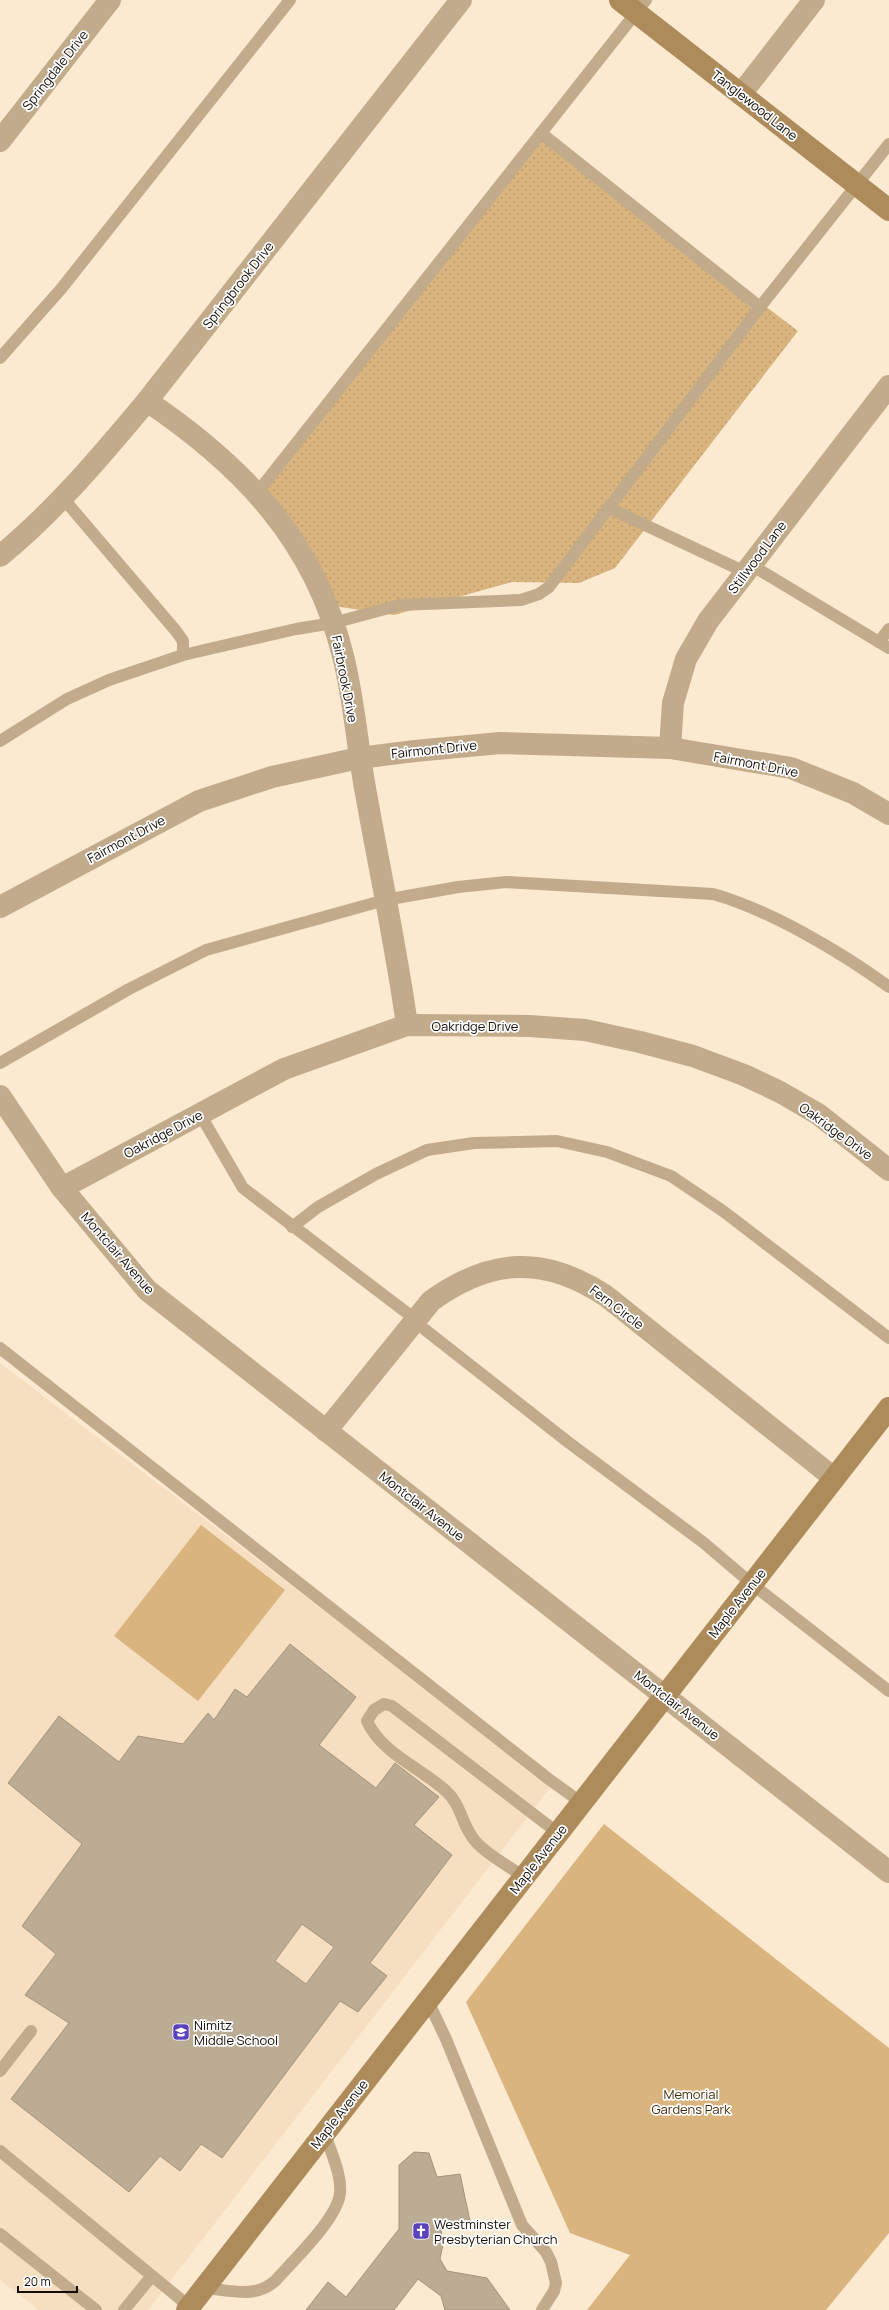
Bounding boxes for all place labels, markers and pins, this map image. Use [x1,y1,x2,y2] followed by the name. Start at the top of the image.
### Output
[194,2016,278,2049] place label: Nimitz Middle School
[171,2022,191,2042] school or university icon: Nimitz Middle School
[434,2215,558,2248] place label: Westminster Presbyterian Church
[411,2221,431,2241] church icon: Westminster Presbyterian Church

